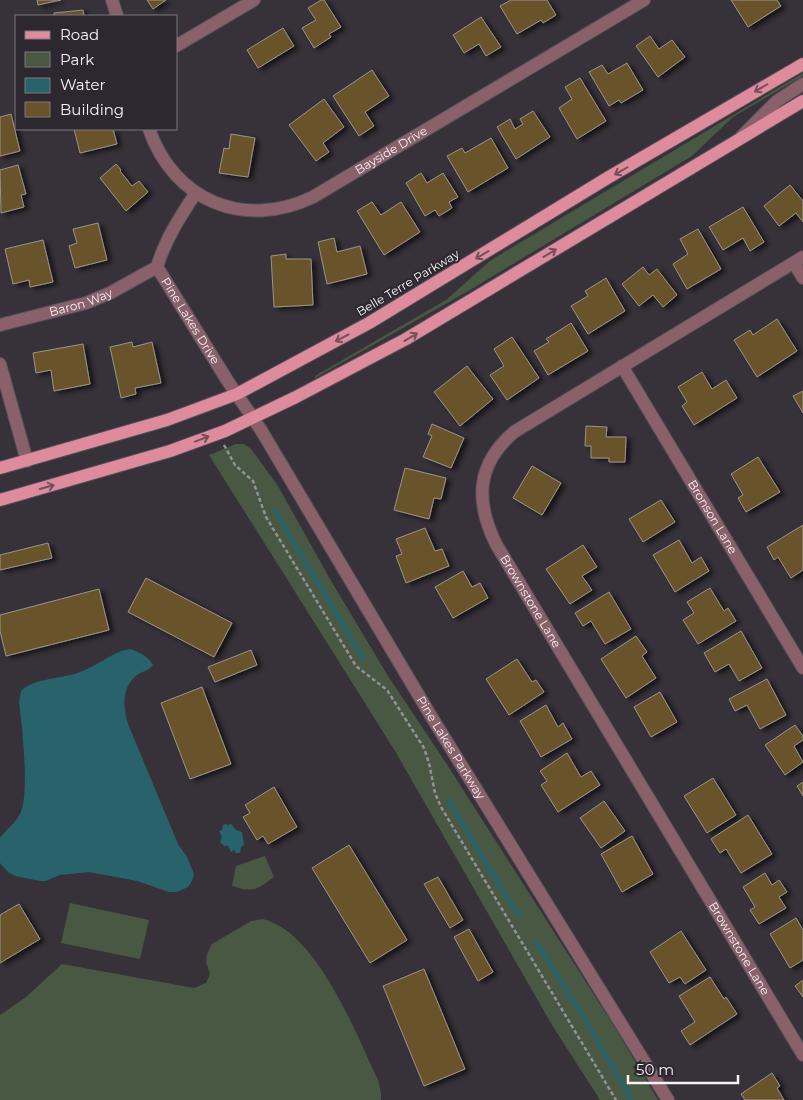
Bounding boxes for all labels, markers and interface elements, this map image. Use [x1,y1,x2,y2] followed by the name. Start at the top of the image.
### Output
[15,15,178,130] legend
[60,25,99,44] text: Road
[60,50,94,69] text: Park
[60,75,106,94] text: Water
[754,84,769,94] one-way arrow
[60,100,124,119] text: Building
[352,123,430,177] street label: Bayside Drive
[614,166,628,176] one-way arrow
[354,246,462,319] street label: Belle Terre Parkway
[542,247,556,257] one-way arrow
[475,250,489,260] one-way arrow
[158,275,223,367] street label: Pine Lakes Drive
[48,285,115,319] street label: Baron Way
[403,331,417,341] one-way arrow
[335,333,350,343] one-way arrow
[194,434,209,443] one-way arrow
[685,477,741,556] street label: Bronson Lane
[39,482,55,491] one-way arrow
[497,552,565,650] street label: Brownstone Lane
[414,693,489,802] street label: Pine Lakes Parkway
[706,899,773,998] street label: Brownstone Lane
[628,1052,738,1084] scale bar
[636,1060,674,1079] text: 50 m

